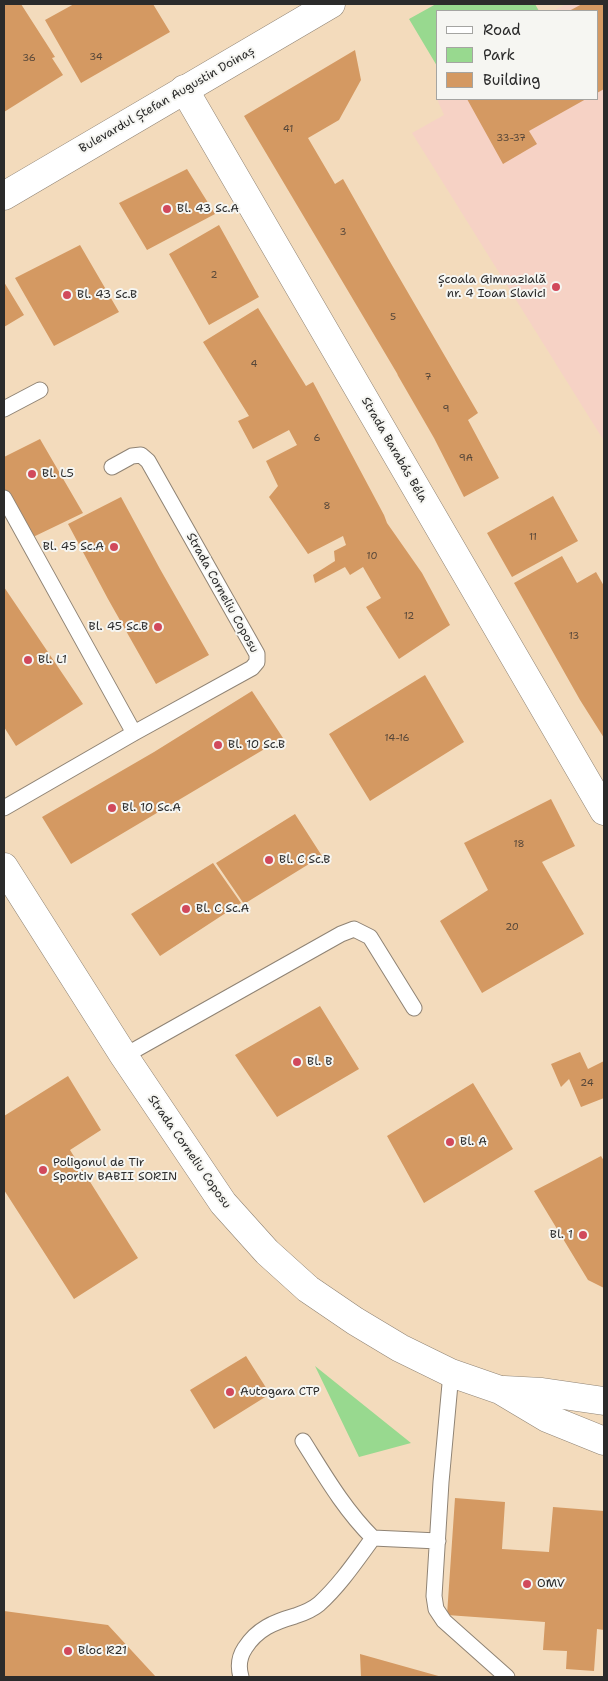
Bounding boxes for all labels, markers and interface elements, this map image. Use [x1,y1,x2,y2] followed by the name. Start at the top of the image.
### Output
[436,10,598,100] legend
[483,20,521,40] text: Road
[77,44,257,156] street label: Bulevardul Ștefan Augustin Doinaș
[483,45,515,65] text: Park
[89,51,103,63] house number: 34
[22,52,36,64] house number: 36
[483,70,540,90] text: Building
[283,123,293,135] house number: 41
[496,132,526,144] house number: 33-37
[177,202,239,216] place label: Bl. 43 Sc.A
[161,203,173,215] marker: Bl. 43 Sc.A
[340,226,346,238] house number: 3
[211,269,217,281] house number: 2
[438,273,546,301] place label: Școala Gimnazială nr. 4 Ioan Slavici
[550,281,562,293] marker: Școala Gimnazială nr. 4 Ioan Slavici
[77,288,137,302] place label: Bl. 43 Sc.B
[61,289,73,301] marker: Bl. 43 Sc.B
[390,311,396,323] house number: 5
[251,358,257,370] house number: 4
[425,371,431,383] house number: 7
[358,395,430,505] street label: Strada Barabás Béla
[443,403,449,415] house number: 9
[314,432,320,444] house number: 6
[459,452,473,464] house number: 9A
[42,467,74,481] place label: Bl. L5
[26,468,38,480] marker: Bl. L5
[324,500,330,512] house number: 8
[183,530,261,656] street label: Strada Corneliu Coposu
[529,531,537,543] house number: 11
[43,540,104,554] place label: Bl. 45 Sc.A
[108,541,120,553] marker: Bl. 45 Sc.A
[367,550,377,562] house number: 10
[404,610,414,622] house number: 12
[89,620,148,634] place label: Bl. 45 Sc.B
[152,621,164,633] marker: Bl. 45 Sc.B
[569,630,579,642] house number: 13
[38,653,67,667] place label: Bl. L1
[22,654,34,666] marker: Bl. L1
[384,732,410,744] house number: 14-16
[228,738,285,752] place label: Bl. 10 Sc.B
[212,739,224,751] marker: Bl. 10 Sc.B
[122,801,181,815] place label: Bl. 10 Sc.A
[106,802,118,814] marker: Bl. 10 Sc.A
[513,838,525,850] house number: 18
[279,853,330,867] place label: Bl. C Sc.B
[263,854,275,866] marker: Bl. C Sc.B
[196,902,249,916] place label: Bl. C Sc.A
[180,903,192,915] marker: Bl. C Sc.A
[505,921,519,933] house number: 20
[307,1055,332,1069] place label: Bl. B
[291,1056,303,1068] marker: Bl. B
[580,1077,594,1089] house number: 24
[144,1092,234,1212] street label: Strada Corneliu Coposu
[460,1135,487,1149] place label: Bl. A
[444,1136,456,1148] marker: Bl. A
[53,1156,177,1184] place label: Poligonul de Tir Sportiv BABII SORIN
[37,1164,49,1176] marker: Poligonul de Tir Sportiv BABII SORIN
[550,1228,573,1242] place label: Bl. 1
[577,1229,589,1241] marker: Bl. 1
[240,1385,320,1399] place label: Autogara CTP
[224,1386,236,1398] marker: Autogara CTP
[537,1577,565,1591] place label: OMV
[521,1578,533,1590] marker: OMV
[78,1644,127,1658] place label: Bloc R21
[62,1645,74,1657] marker: Bloc R21

